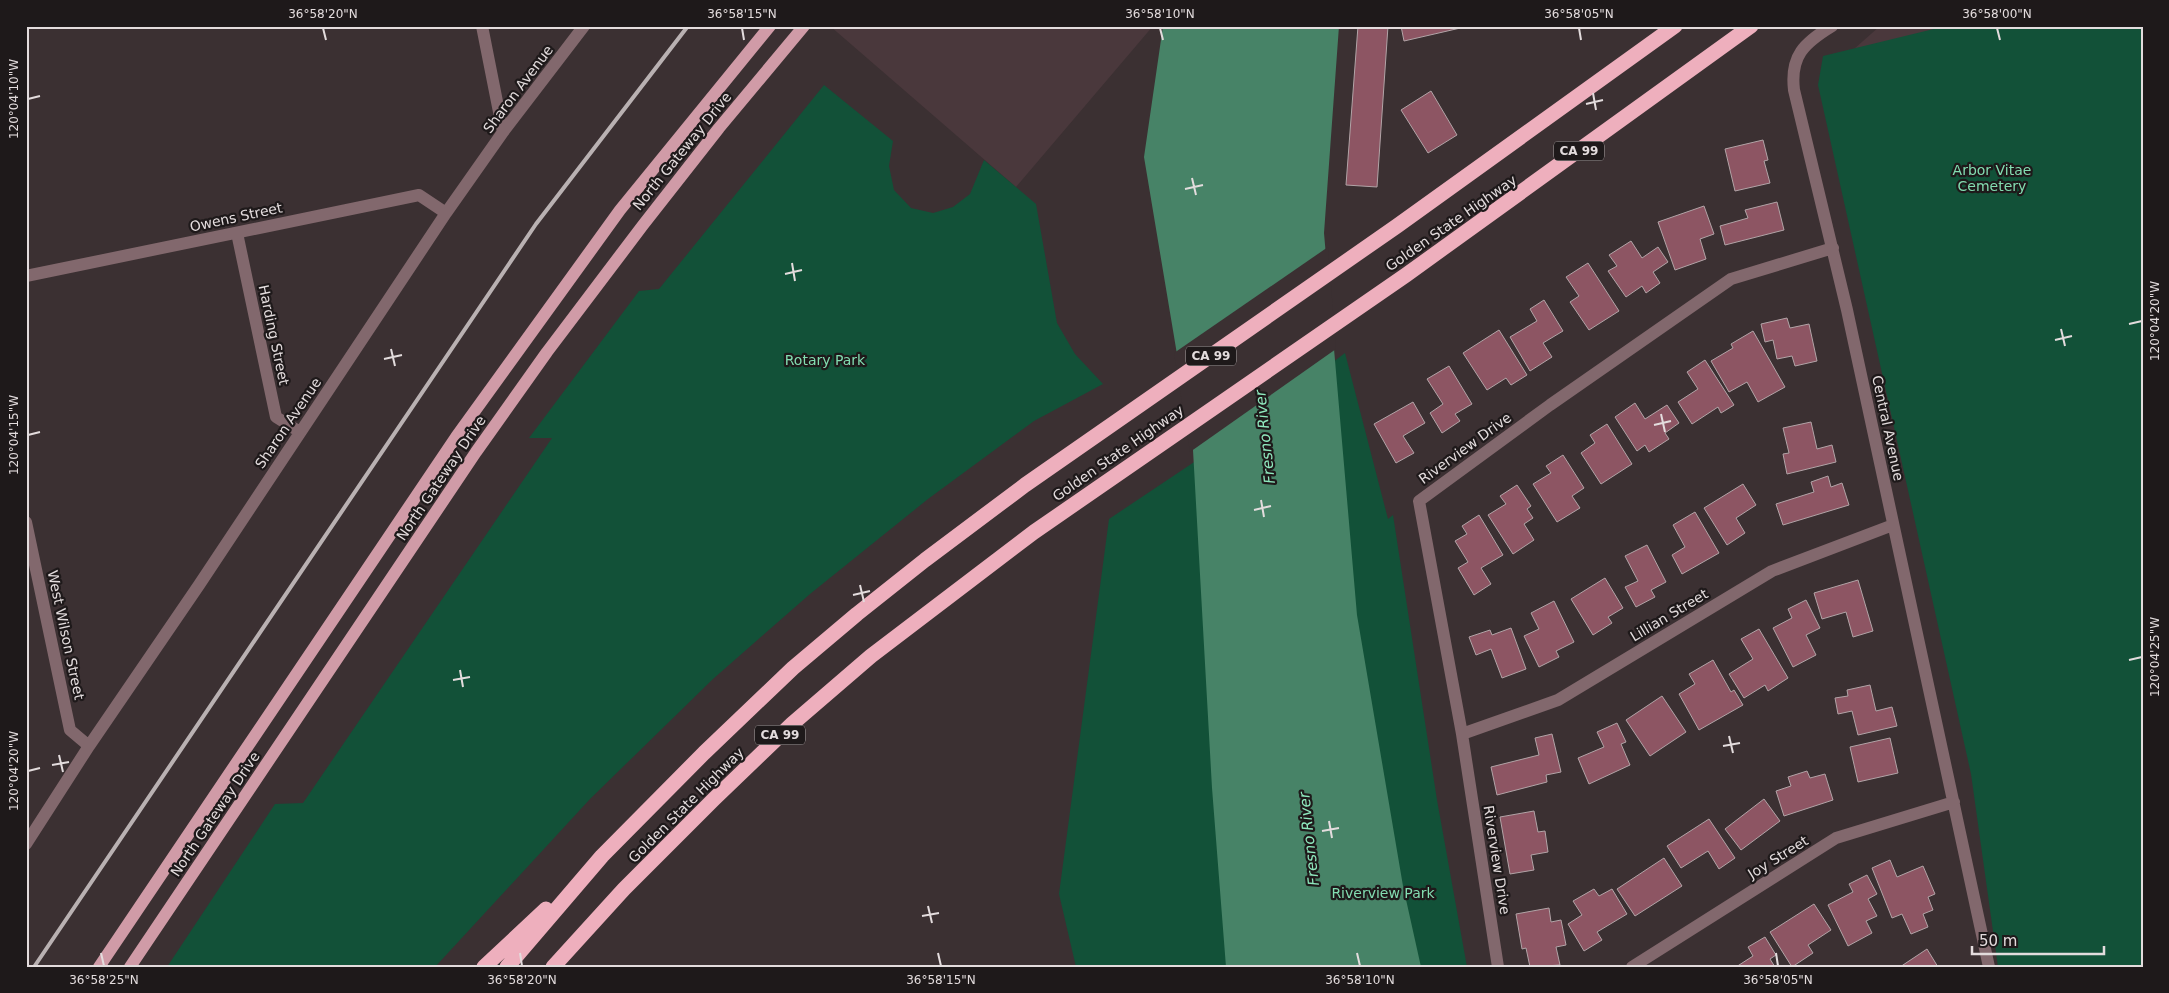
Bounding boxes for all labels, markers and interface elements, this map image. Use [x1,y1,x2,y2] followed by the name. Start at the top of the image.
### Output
[288,7,358,21] text: 36°58'20"N
[707,7,777,21] text: 36°58'15"N
[1125,7,1195,21] text: 36°58'10"N
[1544,7,1614,21] text: 36°58'05"N
[1962,7,2032,21] text: 36°58'00"N
[480,42,556,136] street label: Sharon Avenue
[7,59,21,139] text: 120°04'10"W
[629,89,735,213] street label: North Gateway Drive
[1554,142,1604,160] road number: CA 99
[1953,162,2031,194] park label: Arbor Vitae Cemetery
[1382,172,1520,274] street label: Golden State Highway
[188,199,284,235] street label: Owens Street
[2148,281,2162,361] text: 120°04'20"W
[256,283,293,387] street label: Harding Street
[1186,346,1236,366] road number: CA 99
[785,352,866,368] park label: Rotary Park
[1869,374,1907,482] street label: Central Avenue
[252,375,324,471] street label: Sharon Avenue
[1251,388,1279,485] water label: Fresno River
[7,395,21,475] text: 120°04'15"W
[1049,402,1187,504] street label: Golden State Highway
[1416,409,1514,487] street label: Riverview Drive
[393,412,489,544] street label: North Gateway Drive
[44,569,88,702] street label: West Wilson Street
[1627,585,1711,644] street label: Lillian Street
[2148,617,2162,697] text: 120°04'25"W
[755,726,805,744] road number: CA 99
[7,731,21,811] text: 120°04'20"W
[625,744,747,866] street label: Golden State Highway
[167,748,263,880] street label: North Gateway Drive
[1295,790,1323,887] water label: Fresno River
[1480,804,1514,916] street label: Riverview Drive
[1744,832,1811,882] street label: Joy Street
[1331,885,1435,901] park label: Riverview Park
[1972,923,2104,955] scale bar
[1979,932,2017,950] text: 50 m
[69,973,139,987] text: 36°58'25"N
[487,973,557,987] text: 36°58'20"N
[906,973,976,987] text: 36°58'15"N
[1325,973,1395,987] text: 36°58'10"N
[1743,973,1813,987] text: 36°58'05"N

